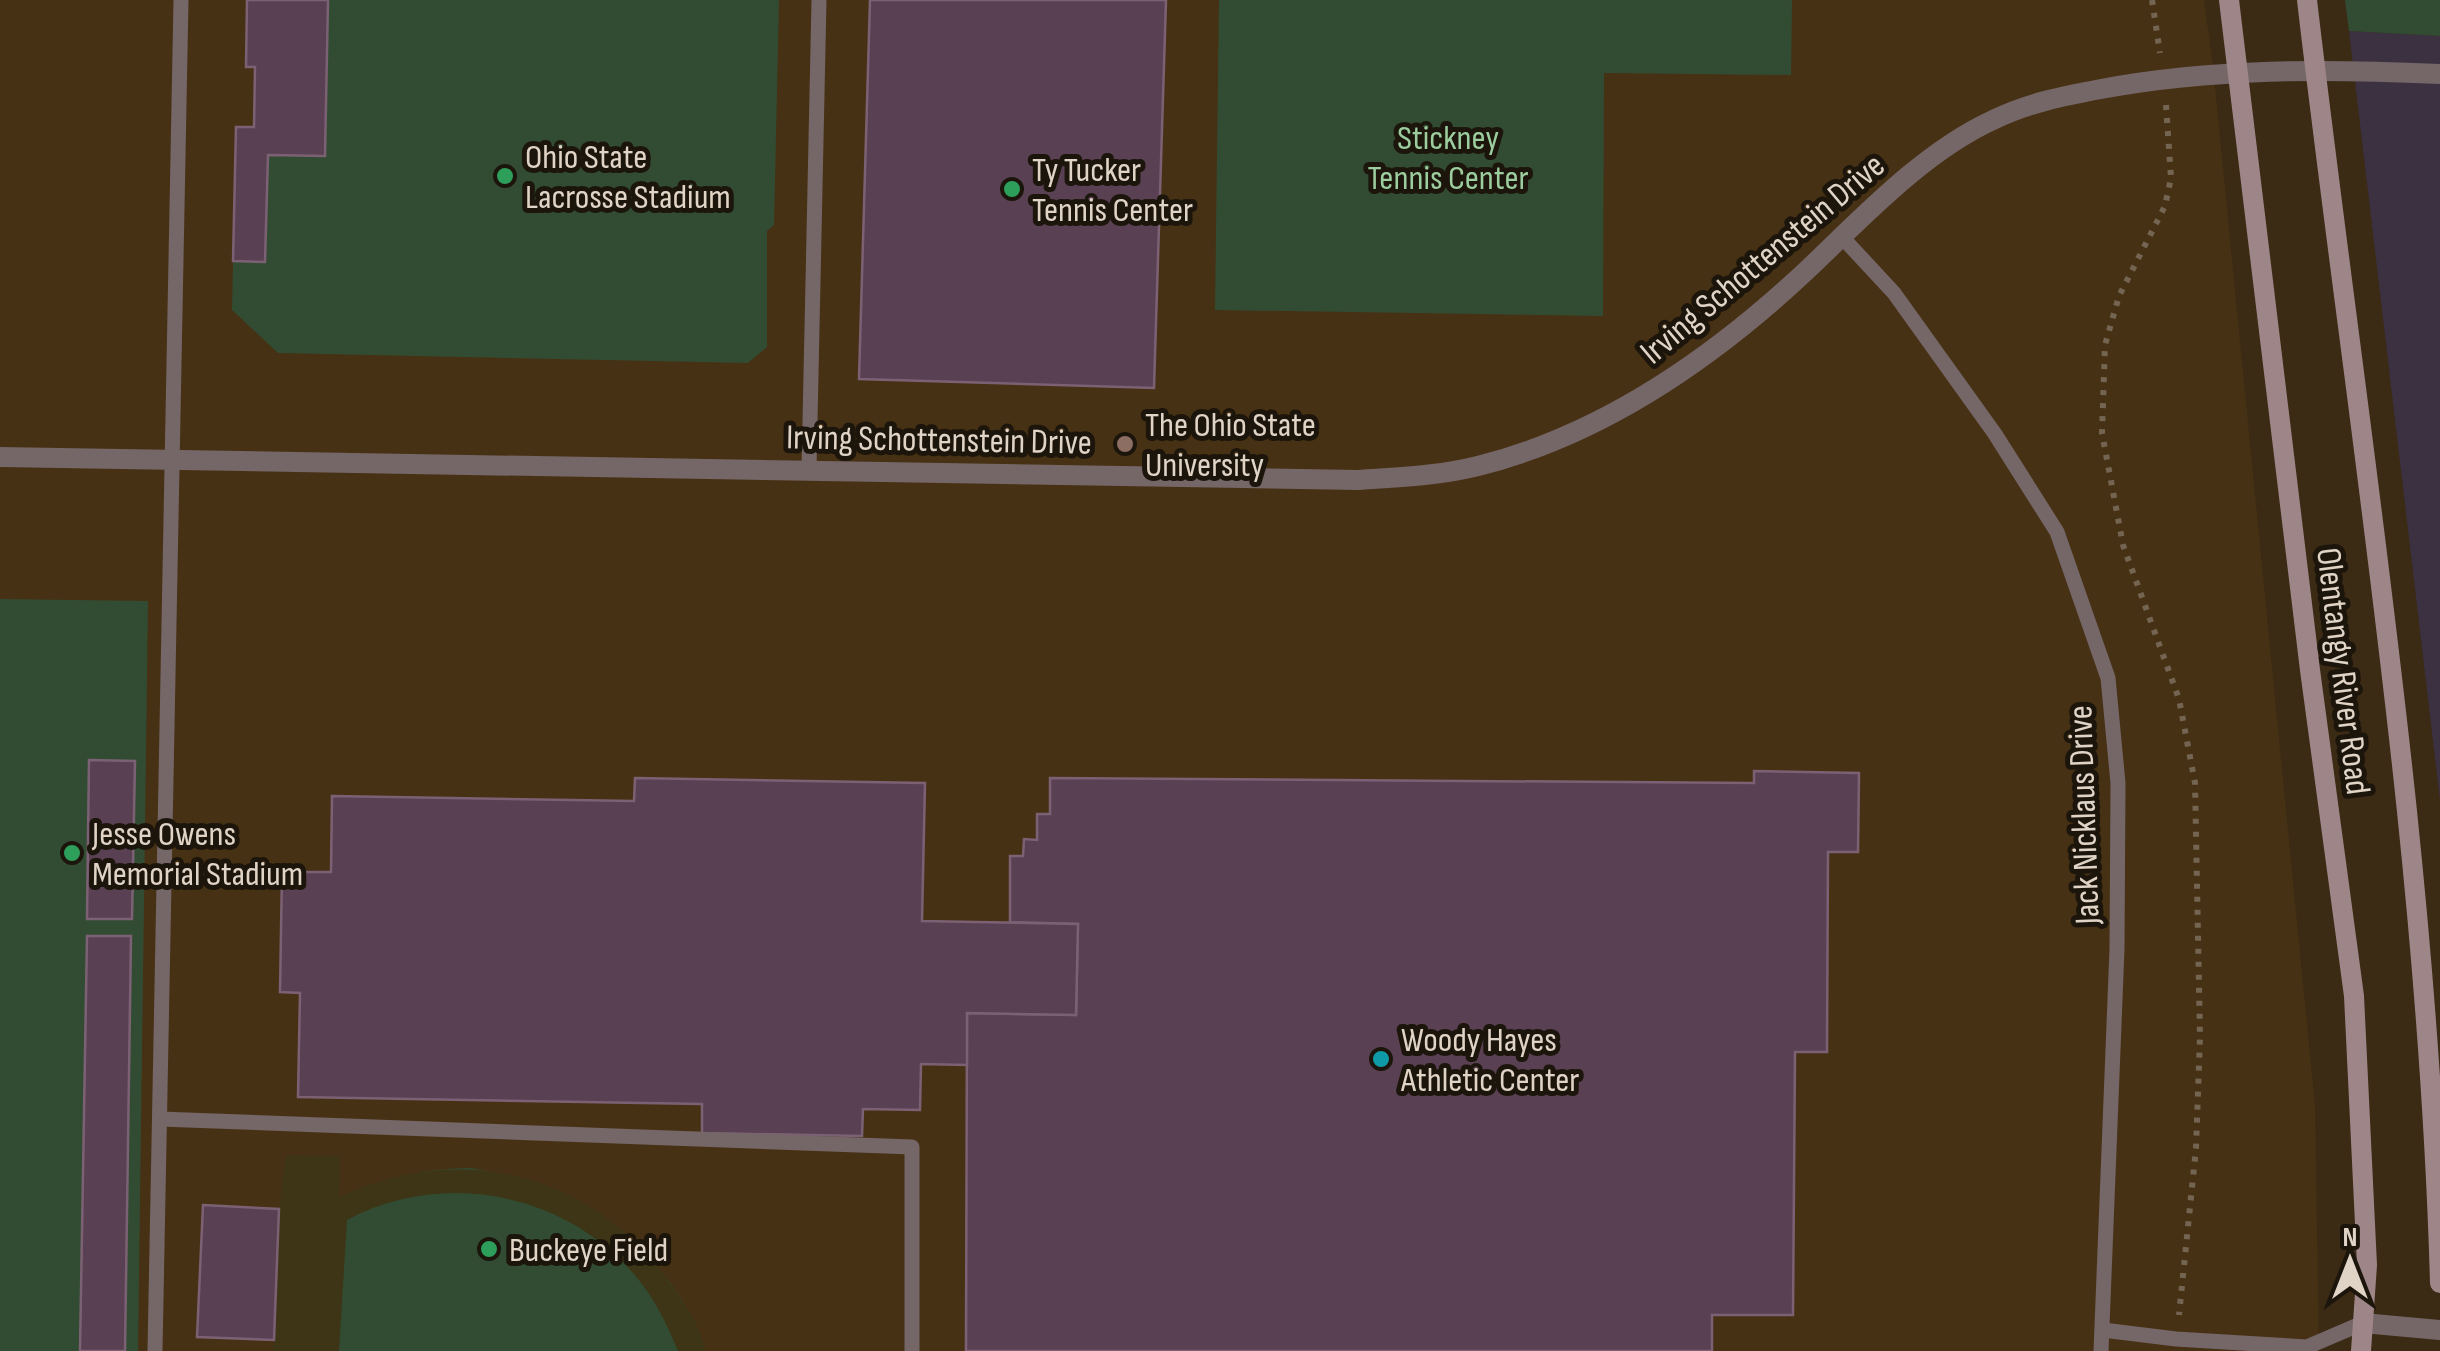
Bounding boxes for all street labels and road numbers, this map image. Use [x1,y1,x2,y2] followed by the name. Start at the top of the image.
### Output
[1632,144,1894,374] street label: Irving Schottenstein Drive
[786,416,1092,465] street label: Irving Schottenstein Drive
[2306,545,2379,797] street label: Olentangy River Road
[2059,705,2110,926] street label: Jack Nicklaus Drive

